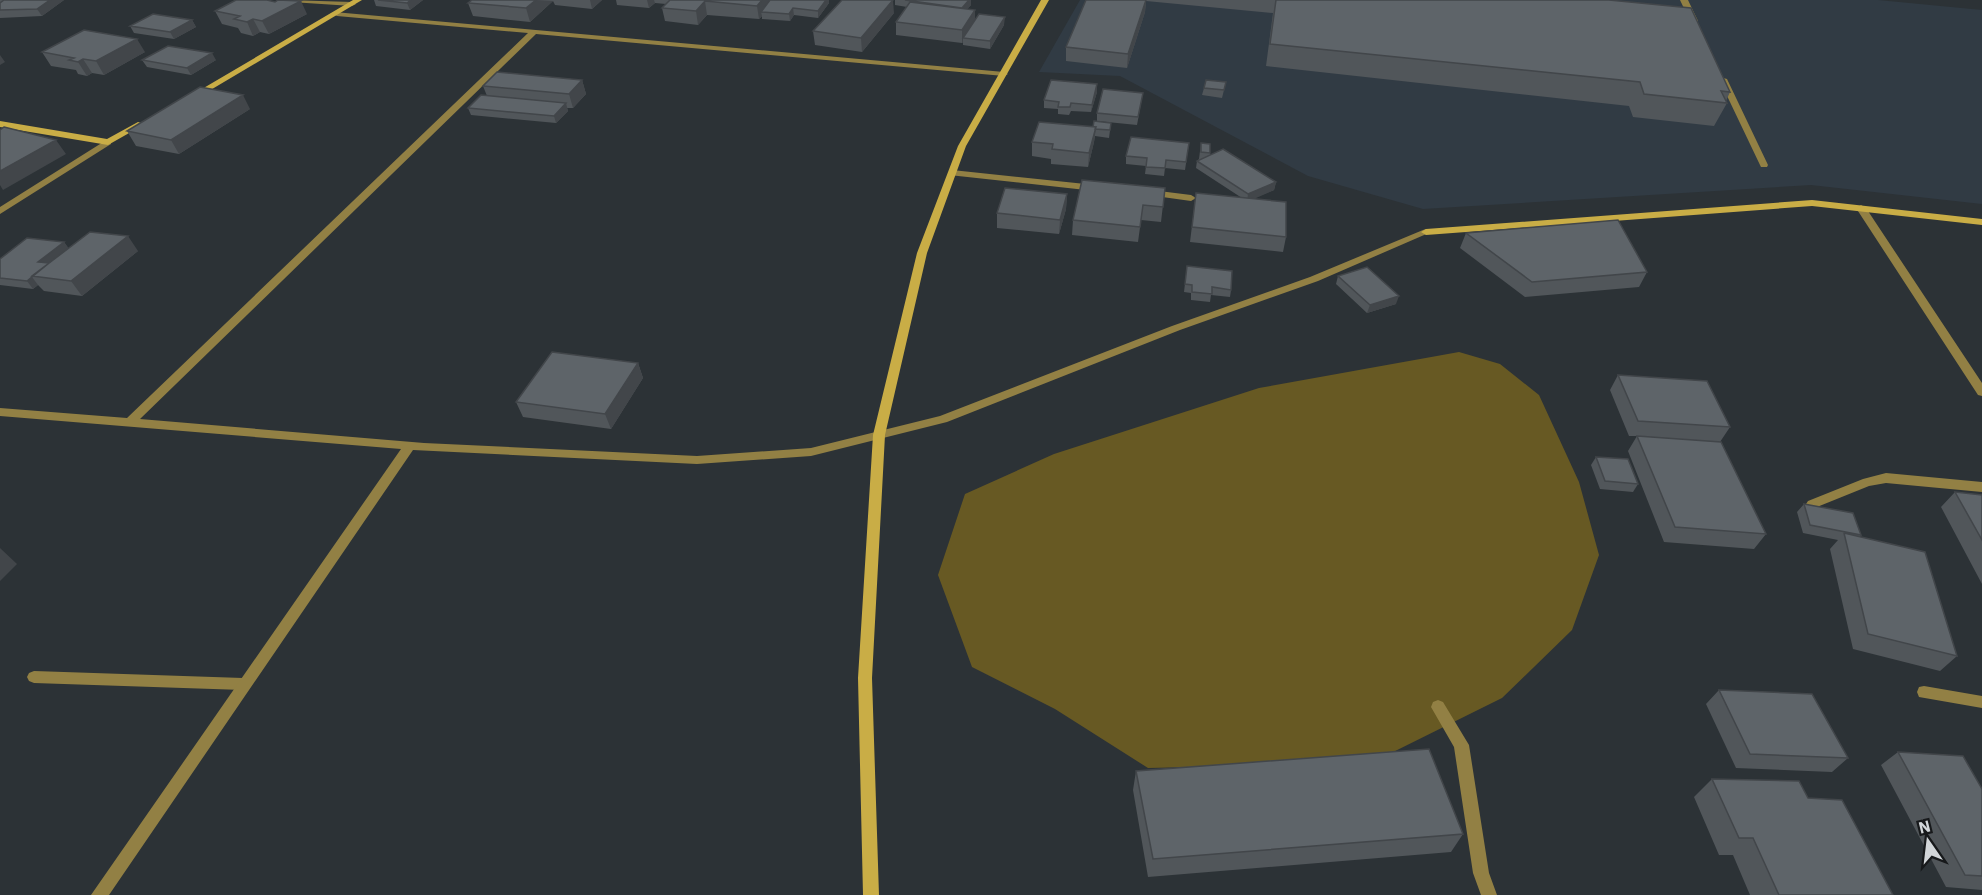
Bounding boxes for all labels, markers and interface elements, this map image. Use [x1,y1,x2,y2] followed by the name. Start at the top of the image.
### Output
[1898,811,1958,871] north arrow
[1916,815,1932,838] text: N

